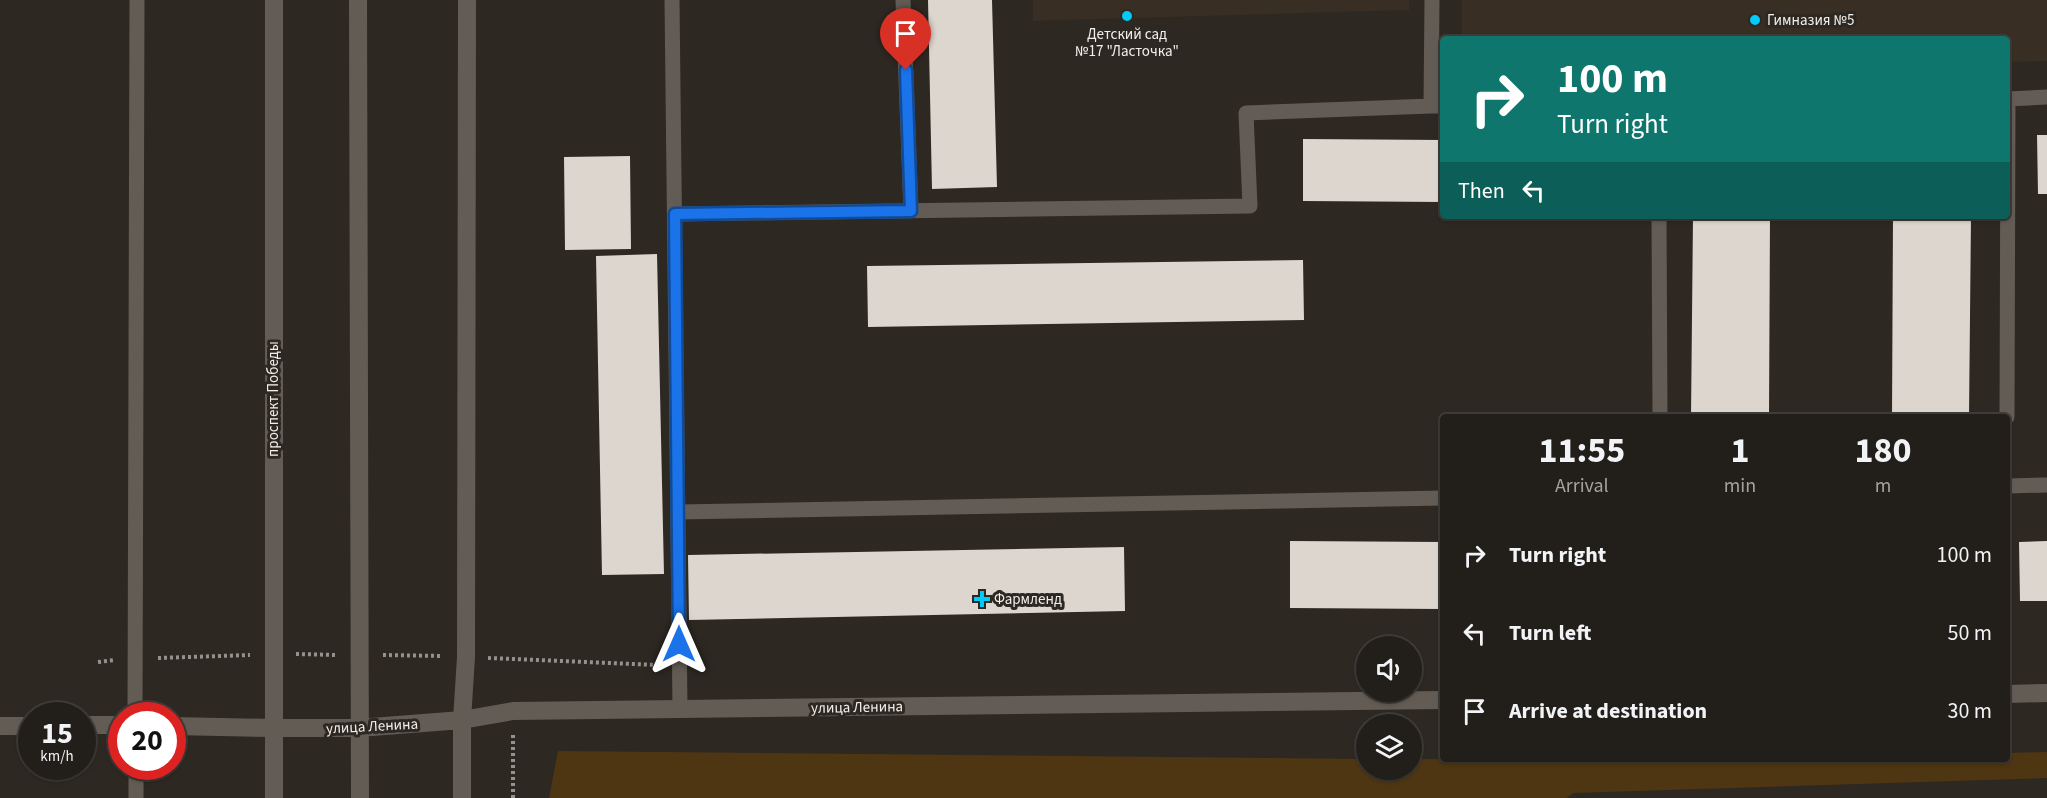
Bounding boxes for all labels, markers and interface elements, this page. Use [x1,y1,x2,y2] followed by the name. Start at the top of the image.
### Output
[880,8,931,70] pin
[1120,9,1134,23] marker: Детский сад №17 "Ласточка"
[1767,10,1854,31] place label: Гимназия №5
[1748,13,1762,27] marker: Гимназия №5
[889,17,922,50] icon: arrive
[1075,24,1179,62] place label: Детский сад №17 "Ласточка"
[1557,49,1668,109] text: 100 m
[1458,60,1536,138] icon: right
[1557,105,1668,144] text: Turn right
[1517,174,1550,207] icon: left
[1458,175,1505,207] text: Then
[263,341,284,457] street label: проспект Победы
[1538,425,1625,476] text: 11:55
[1730,425,1749,476] text: 1
[1855,425,1912,476] text: 180
[1555,472,1609,500] text: Arrival
[1724,472,1756,500] text: min
[1875,472,1891,500] text: m
[1458,539,1491,572] icon: right
[1509,539,1606,571] text: Turn right
[1937,539,1992,571] text: 100 m
[994,589,1062,610] place label: Фармленд
[975,592,989,606] marker: Фармленд
[647,612,711,676] position arrow
[1458,617,1491,650] icon: left
[1509,617,1591,649] text: Turn left
[1947,617,1992,649] text: 50 m
[1356,636,1422,780] map controls
[1356,636,1422,702] button: sound
[1458,695,1491,728] icon: arrive
[1509,695,1707,727] text: Arrive at destination
[1947,695,1992,727] text: 30 m
[811,696,903,719] street label: улица Ленина
[108,702,186,780] speed limit sign: 20
[41,712,73,755] text: 15
[325,714,419,739] street label: улица Ленина
[1356,714,1422,780] button: layers
[40,746,74,767] text: km/h

